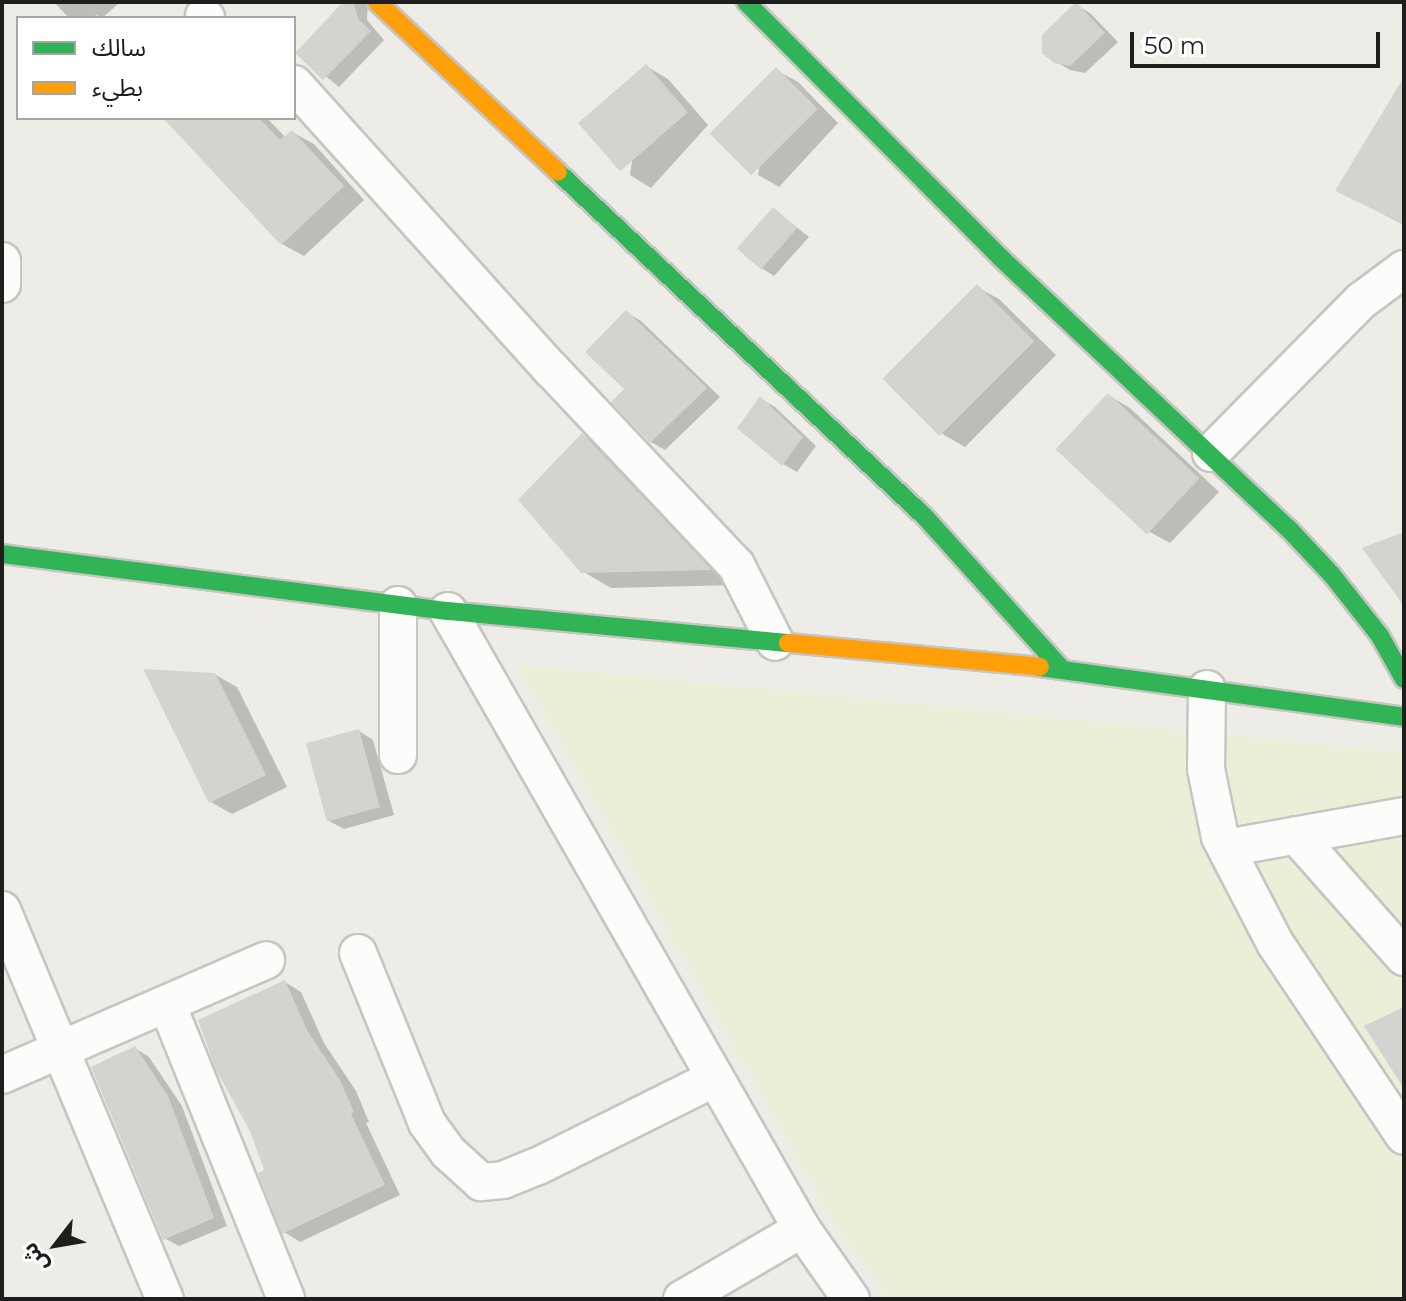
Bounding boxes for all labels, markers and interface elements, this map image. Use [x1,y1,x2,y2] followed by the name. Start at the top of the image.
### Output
[16,16,296,120] legend
[1134,16,1384,66] scale bar
[1144,31,1205,60] text: 50 m
[92,33,146,62] text: سالك
[92,73,143,102] text: بطيء
[16,1205,96,1285] north arrow
[16,1238,54,1277] text: ش

